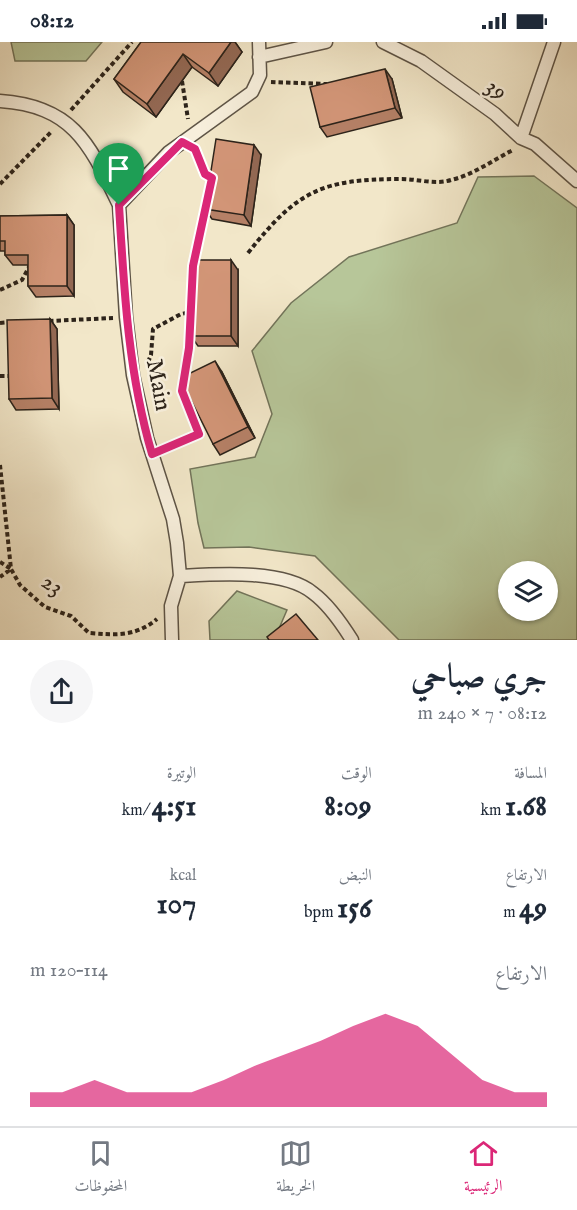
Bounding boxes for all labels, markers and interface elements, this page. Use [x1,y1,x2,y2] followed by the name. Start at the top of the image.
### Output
[30,7,74,35] text: 08:12
[479,72,513,108] street label: 39
[93,143,144,205] pin
[102,152,135,185] icon: arrive
[138,356,178,414] street label: Main
[498,561,558,621] map controls
[498,561,558,621] button: layers
[35,566,69,604] street label: 23
[411,657,547,699] text: جري صباحي
[30,660,93,723] button: share
[418,701,547,726] text: 08:12 · 7 × 240 m
[167,764,196,784] text: الوتيرة
[341,764,372,784] text: الوقت
[514,764,547,784] text: المسافة
[152,788,196,826] text: 4:51
[324,788,372,826] text: 8:09
[505,788,547,826] text: 1.68
[122,801,152,821] text: /km
[481,801,505,821] text: km
[170,866,196,886] text: kcal
[339,866,372,886] text: النبض
[505,866,547,886] text: الارتفاع
[157,886,196,924] text: 107
[337,890,372,928] text: 156
[519,890,547,928] text: 49
[304,903,337,923] text: bpm
[503,903,519,923] text: m
[30,958,108,983] text: 114–120 m
[495,962,547,987] text: الارتفاع
[74,1137,127,1201] tab: المحفوظات
[276,1137,315,1201] tab: الخريطة
[464,1137,503,1201] tab: الرئيسية

